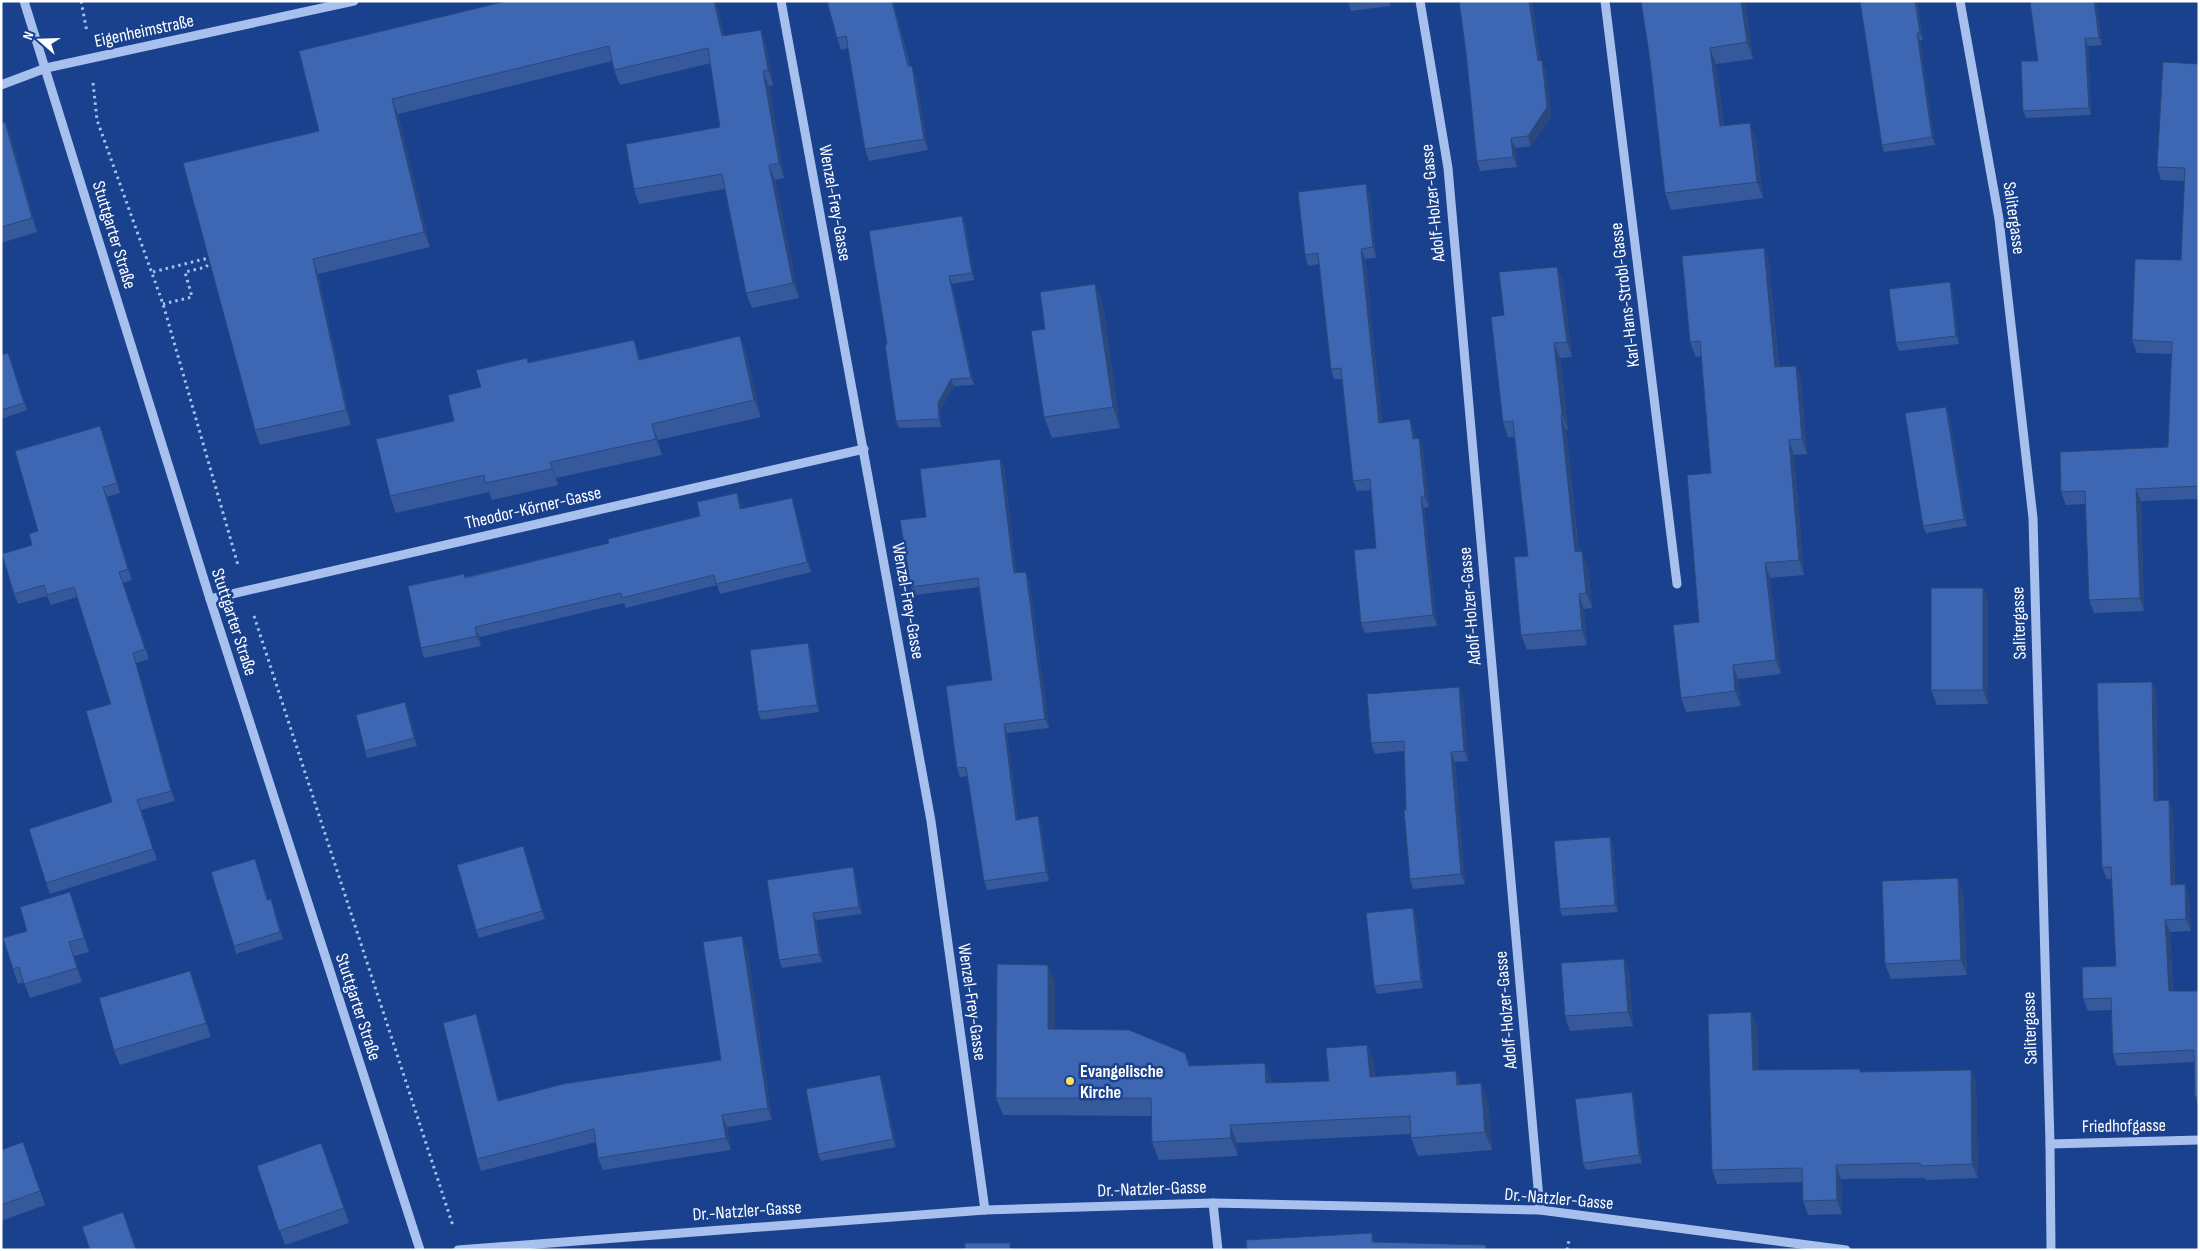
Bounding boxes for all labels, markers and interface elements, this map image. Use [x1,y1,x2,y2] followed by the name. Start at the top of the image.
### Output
[92,10,196,52] street label: Eigenheimstraße
[15,15,65,65] north arrow
[19,29,38,42] text: N
[814,143,856,263] street label: Wenzel-Frey-Gasse
[1416,143,1450,264] street label: Adolf-Holzer-Gasse
[88,179,140,291] street label: Stuttgarter Straße
[1999,180,2029,256] street label: Salitergasse
[1606,221,1644,369] street label: Karl-Hans-Strobl-Gasse
[463,482,603,534] street label: Theodor-Körner-Gasse
[887,541,929,661] street label: Wenzel-Frey-Gasse
[1454,546,1486,667] street label: Adolf-Holzer-Gasse
[207,566,261,678] street label: Stuttgarter Straße
[2007,586,2031,660] street label: Salitergasse
[953,942,991,1062] street label: Wenzel-Frey-Gasse
[1490,950,1522,1071] street label: Adolf-Holzer-Gasse
[331,951,385,1063] street label: Stuttgarter Straße
[2018,991,2042,1065] street label: Salitergasse
[1080,1061,1163,1103] place label: Evangelische Kirche
[1064,1075,1076,1087] marker: Evangelische Kirche
[2082,1115,2166,1137] street label: Friedhofgasse
[1097,1177,1207,1201] street label: Dr.-Natzler-Gasse
[1504,1184,1614,1214] street label: Dr.-Natzler-Gasse
[692,1197,802,1225] street label: Dr.-Natzler-Gasse

